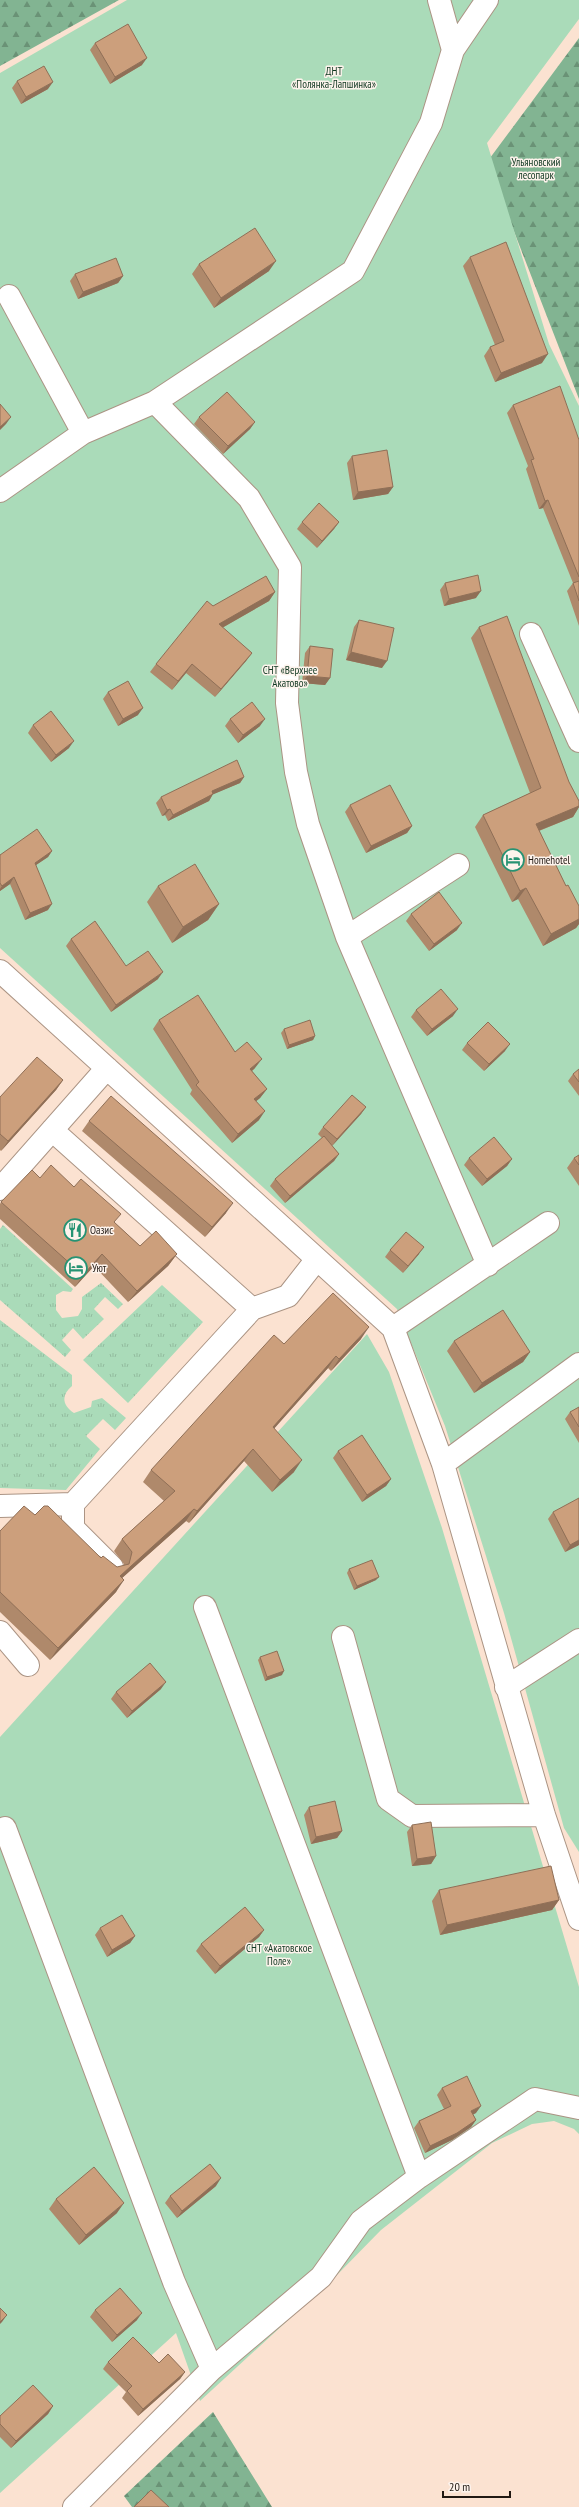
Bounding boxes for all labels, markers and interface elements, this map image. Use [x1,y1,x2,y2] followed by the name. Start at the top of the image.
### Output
[292,64,376,91] park label: ДНТ «Полянка-Лапшинка»
[512,155,561,182] park label: Ульяновский лесопарк
[263,663,318,690] park label: СНТ «Верхнее Акатово»
[500,847,526,873] hotel icon: Homehotel
[528,853,570,867] place label: Homehotel
[62,1217,88,1243] restaurant icon: Оазис
[90,1223,113,1237] place label: Оазис
[63,1255,89,1281] hotel icon: Уют
[92,1261,107,1275] place label: Уют
[246,1941,312,1968] park label: СНТ «Акатовское Поле»
[443,2473,510,2499] scale bar
[449,2479,470,2494] text: 20 m

